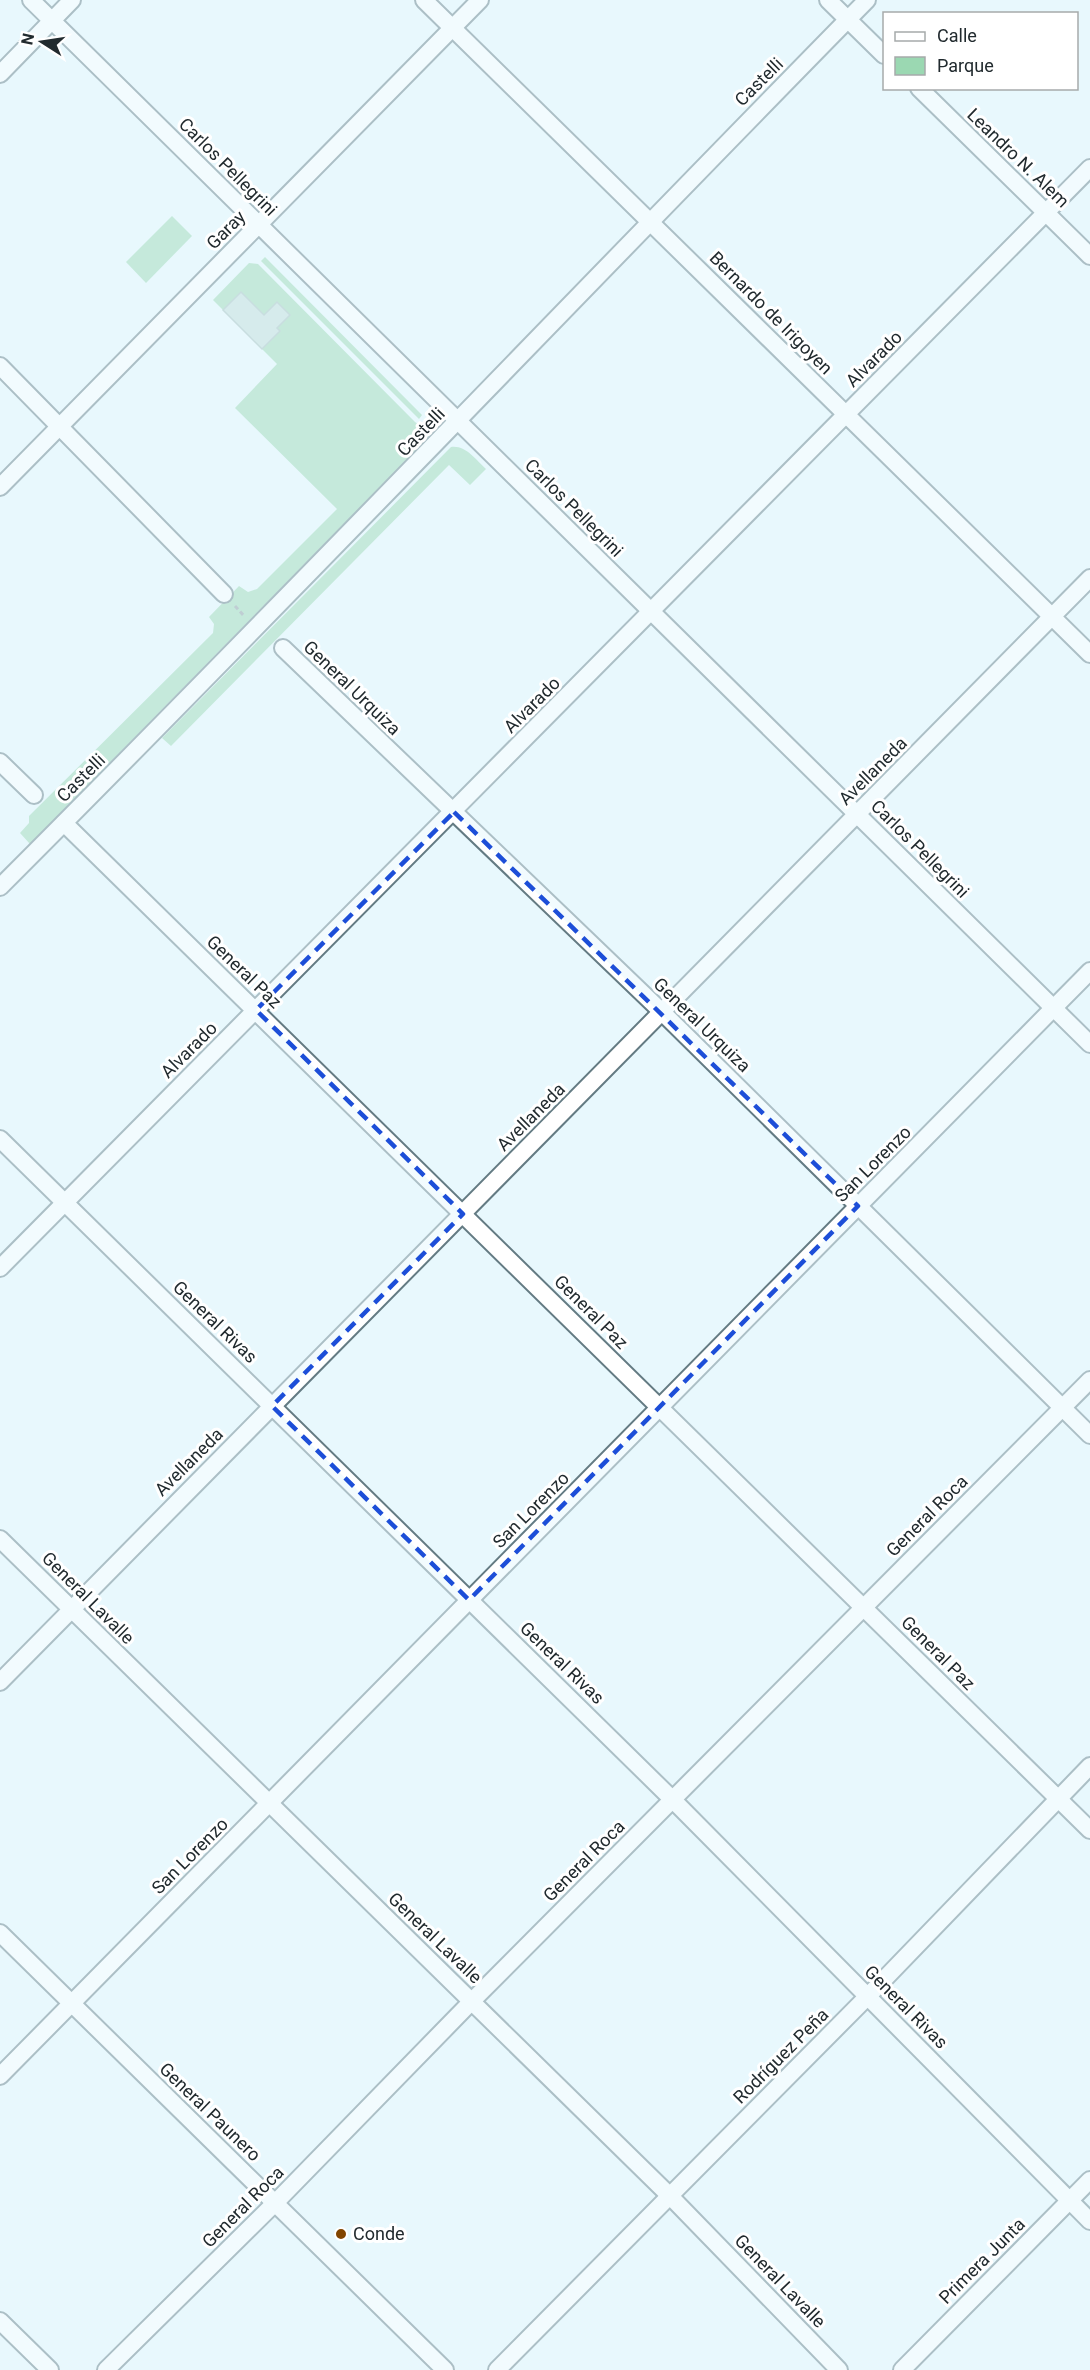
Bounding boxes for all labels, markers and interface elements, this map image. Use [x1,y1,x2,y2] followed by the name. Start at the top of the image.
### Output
[12,12,72,72] north arrow
[883,12,1078,90] legend
[937,25,977,46] text: Calle
[17,31,38,46] text: N
[730,53,787,110] street label: Castelli
[937,55,994,76] text: Parque
[963,104,1074,211] street label: Leandro N. Alem
[175,113,282,220] street label: Carlos Pellegrini
[202,206,250,253] street label: Garay
[706,247,837,378] street label: Bernardo de Irigoyen
[841,326,906,391] street label: Alvarado
[392,403,449,460] street label: Castelli
[521,454,628,561] street label: Carlos Pellegrini
[300,636,405,739] street label: General Urquiza
[499,672,564,737] street label: Alvarado
[834,732,911,809] street label: Avellaneda
[52,749,109,806] street label: Castelli
[867,795,974,902] street label: Carlos Pellegrini
[203,931,286,1012] street label: General Paz
[650,973,755,1076] street label: General Urquiza
[156,1017,221,1082] street label: Alvarado
[492,1078,569,1155] street label: Avellaneda
[830,1121,915,1206] street label: San Lorenzo
[550,1270,633,1353] street label: General Paz
[169,1276,262,1367] street label: General Rivas
[150,1423,227,1500] street label: Avellaneda
[488,1467,573,1552] street label: San Lorenzo
[882,1471,972,1561] street label: General Roca
[38,1547,139,1648] street label: General Lavalle
[897,1611,980,1694] street label: General Paz
[516,1617,609,1708] street label: General Rivas
[147,1813,232,1898] street label: San Lorenzo
[539,1816,629,1906] street label: General Roca
[384,1888,486,1987] street label: General Lavalle
[860,1961,952,2053] street label: General Rivas
[729,2004,832,2107] street label: Rodríguez Peña
[155,2058,265,2165] street label: General Paunero
[198,2162,288,2252] street label: General Roca
[934,2213,1029,2308] street label: Primera Junta
[353,2223,405,2244] place label: Conde
[334,2227,348,2241] marker: Conde
[731,2230,830,2332] street label: General Lavalle

